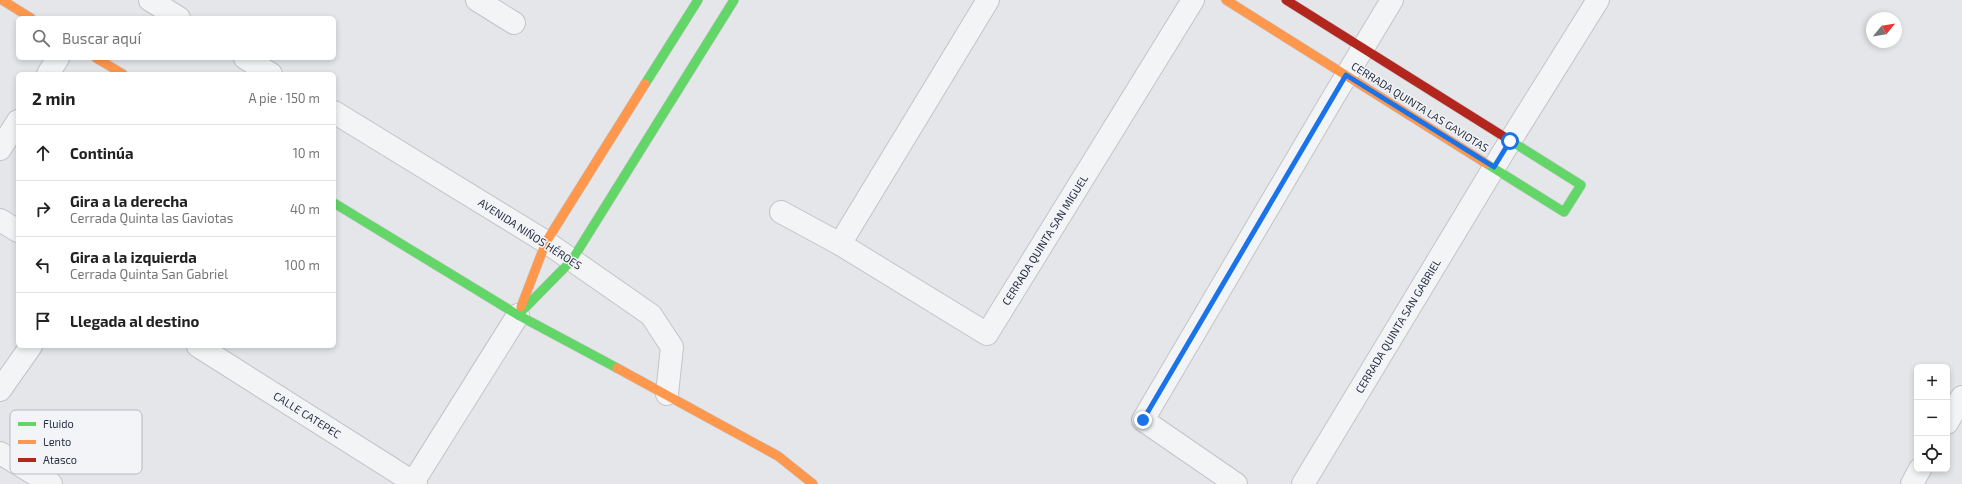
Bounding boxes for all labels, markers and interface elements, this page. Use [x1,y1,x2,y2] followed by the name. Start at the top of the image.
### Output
[1866,12,1902,48] north arrow
[16,16,336,60] search box
[30,27,52,49] icon: search
[62,29,141,47] text: Buscar aquí
[1349,59,1491,155] street label: CERRADA QUINTA LAS GAVIOTAS
[32,88,75,108] text: 2 min
[248,90,320,106] text: A pie · 150 m
[1501,132,1519,150] route start
[32,142,54,164] icon: ahead
[70,144,133,162] text: Continúa
[293,145,320,161] text: 10 m
[999,172,1091,308] street label: CERRADA QUINTA SAN MIGUEL
[70,192,188,210] text: Gira a la derecha
[476,195,584,272] street label: AVENIDA NIÑOS HÉROES
[32,198,54,220] icon: right
[290,201,320,217] text: 40 m
[70,210,233,226] text: Cerrada Quinta las Gaviotas
[70,248,197,266] text: Gira a la izquierda
[32,254,54,276] icon: left
[1352,256,1444,396] street label: CERRADA QUINTA SAN GABRIEL
[285,257,320,273] text: 100 m
[70,266,228,282] text: Cerrada Quinta San Gabriel
[32,310,54,332] icon: arrive
[70,312,199,330] text: Llegada al destino
[1914,364,1950,472] map controls
[1914,364,1950,400] button: +
[271,389,343,440] street label: CALLE CATEPEC
[1914,400,1950,436] button: −
[10,410,142,474] legend
[1134,411,1152,429] route end
[43,417,74,430] text: Fluido
[43,435,71,448] text: Lento
[1914,436,1950,472] button: locate
[43,453,77,466] text: Atasco

